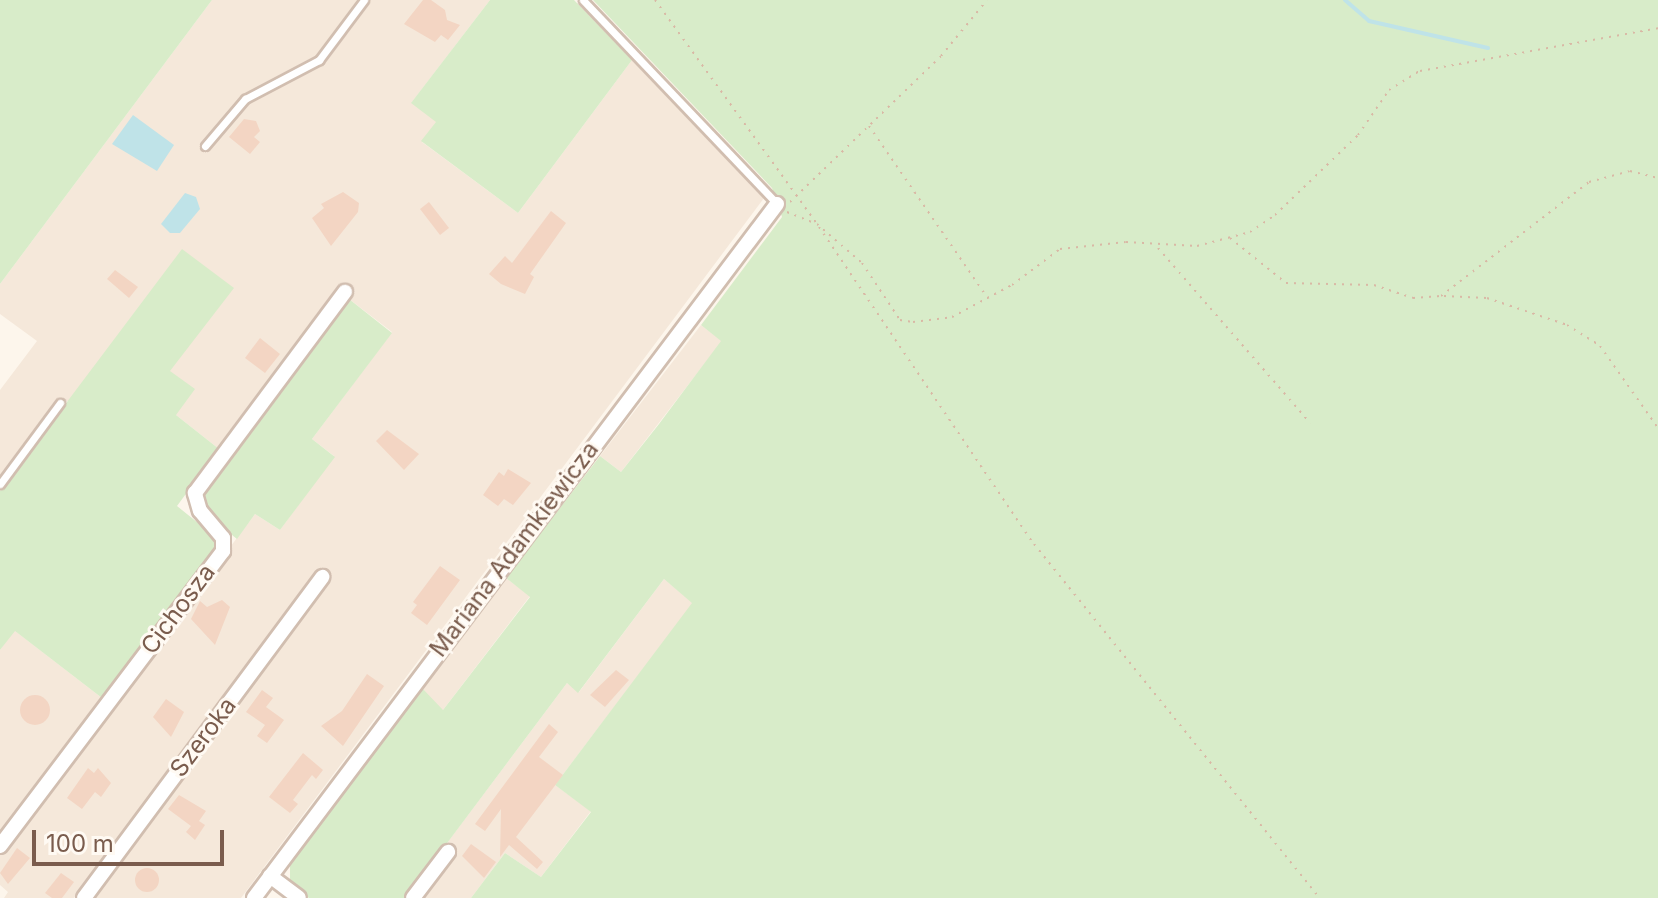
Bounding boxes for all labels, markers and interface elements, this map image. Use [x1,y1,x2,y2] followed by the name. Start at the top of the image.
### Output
[424,436,604,662] street label: Mariana Adamkiewicza
[135,558,221,660] street label: Cichosza
[164,692,242,782] street label: Szeroka
[36,814,228,864] scale bar
[46,829,114,858] text: 100 m

